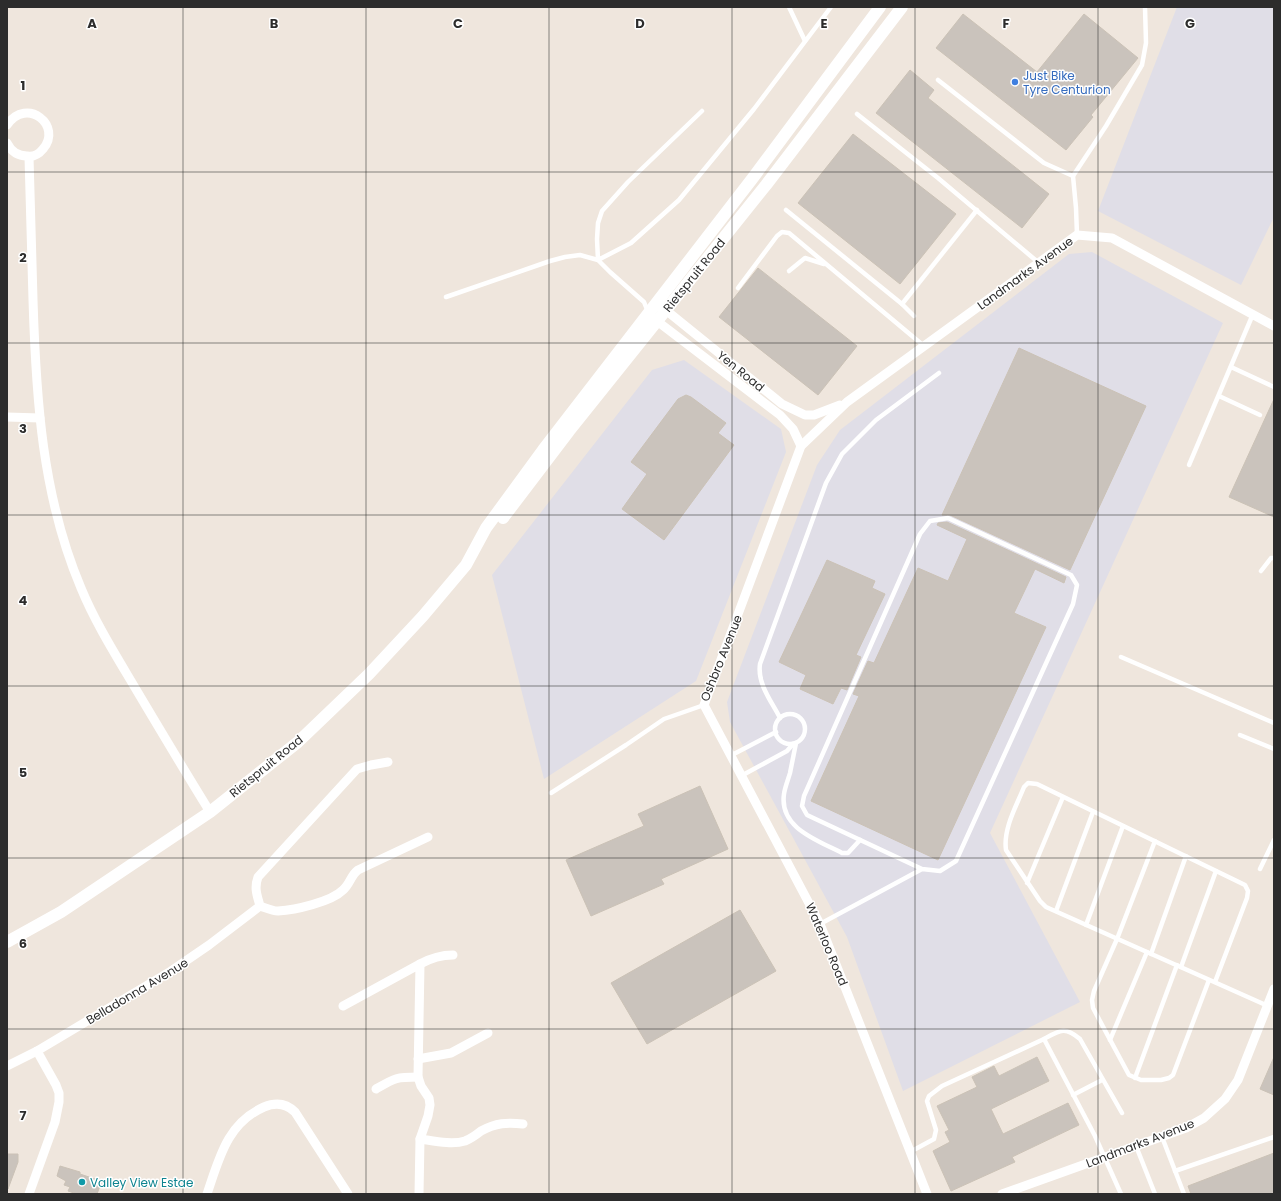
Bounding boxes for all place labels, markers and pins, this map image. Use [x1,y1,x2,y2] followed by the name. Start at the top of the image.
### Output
[1023,67,1111,98] place label: Just Bike Tyre Centurion
[1010,77,1020,87] marker: Just Bike Tyre Centurion
[90,1174,193,1191] place label: Valley View Estae
[77,1177,87,1187] marker: Valley View Estae

